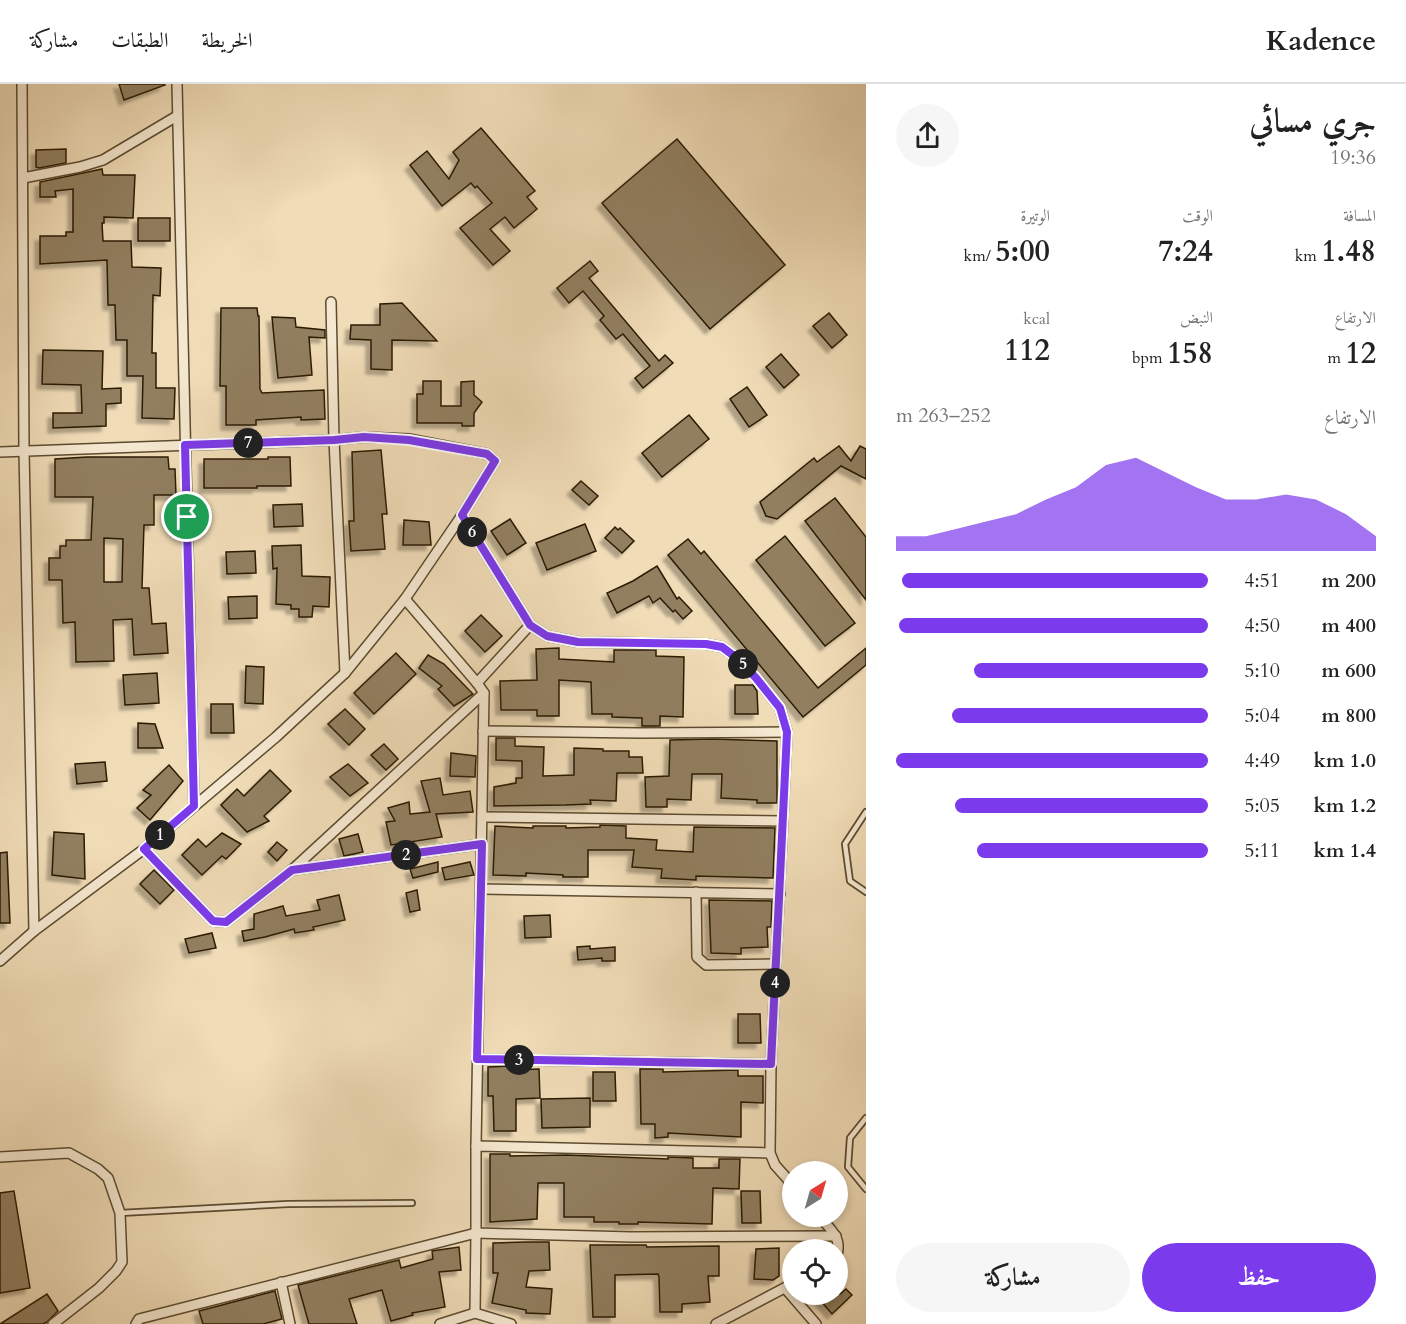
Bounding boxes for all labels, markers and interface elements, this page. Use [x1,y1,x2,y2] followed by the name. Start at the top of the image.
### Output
[1266,22,1376,60] text: Kadence
[30,26,78,55] text: مشاركة
[111,26,168,55] text: الطبقات
[201,26,253,55] text: الخريطة
[1250,99,1376,144] text: جري مسائي
[896,104,959,167] button: share
[1330,144,1376,171] text: 19:36
[1020,205,1050,227] text: الوتيرة
[1182,205,1213,227] text: الوقت
[1343,205,1376,227] text: المسافة
[995,231,1050,272] text: 5:00
[1158,231,1213,272] text: 7:24
[1321,231,1376,272] text: 1.48
[964,245,995,267] text: /km
[1295,245,1321,267] text: km
[1180,307,1213,329] text: النبض
[1334,307,1376,329] text: الارتفاع
[1023,308,1050,330] text: kcal
[1004,330,1050,371] text: 112
[1167,333,1213,374] text: 158
[1345,333,1376,374] text: 12
[1132,347,1167,369] text: bpm
[1327,347,1345,369] text: m
[896,402,991,429] text: 252–263 m
[1324,404,1376,431] text: الارتفاع
[233,428,263,458] pin: 7
[244,432,252,454] text: 7
[161,491,212,542] pin
[170,500,203,533] icon: arrive
[457,517,487,547] pin: 6
[468,521,476,543] text: 6
[1244,567,1280,594] text: 4:51
[1321,567,1376,594] text: 200 m
[1244,612,1280,639] text: 4:50
[1321,612,1376,639] text: 400 m
[728,649,758,679] pin: 5
[739,653,747,675] text: 5
[1244,657,1280,684] text: 5:10
[1321,657,1376,684] text: 600 m
[1244,702,1280,729] text: 5:04
[1321,702,1376,729] text: 800 m
[1244,747,1280,774] text: 4:49
[1313,747,1376,774] text: 1.0 km
[1244,792,1280,819] text: 5:05
[1313,792,1376,819] text: 1.2 km
[145,820,175,850] pin: 1
[156,824,164,846] text: 1
[1244,837,1280,864] text: 5:11
[1313,837,1376,864] text: 1.4 km
[391,840,421,870] pin: 2
[402,844,410,866] text: 2
[760,968,790,998] pin: 4
[771,972,779,994] text: 4
[504,1045,534,1075] pin: 3
[515,1049,523,1071] text: 3
[782,1161,848,1227] north arrow
[782,1161,848,1305] map controls
[782,1239,848,1305] button: locate
[896,1243,1130,1312] button: مشاركة
[1142,1243,1376,1312] button: حفظ

